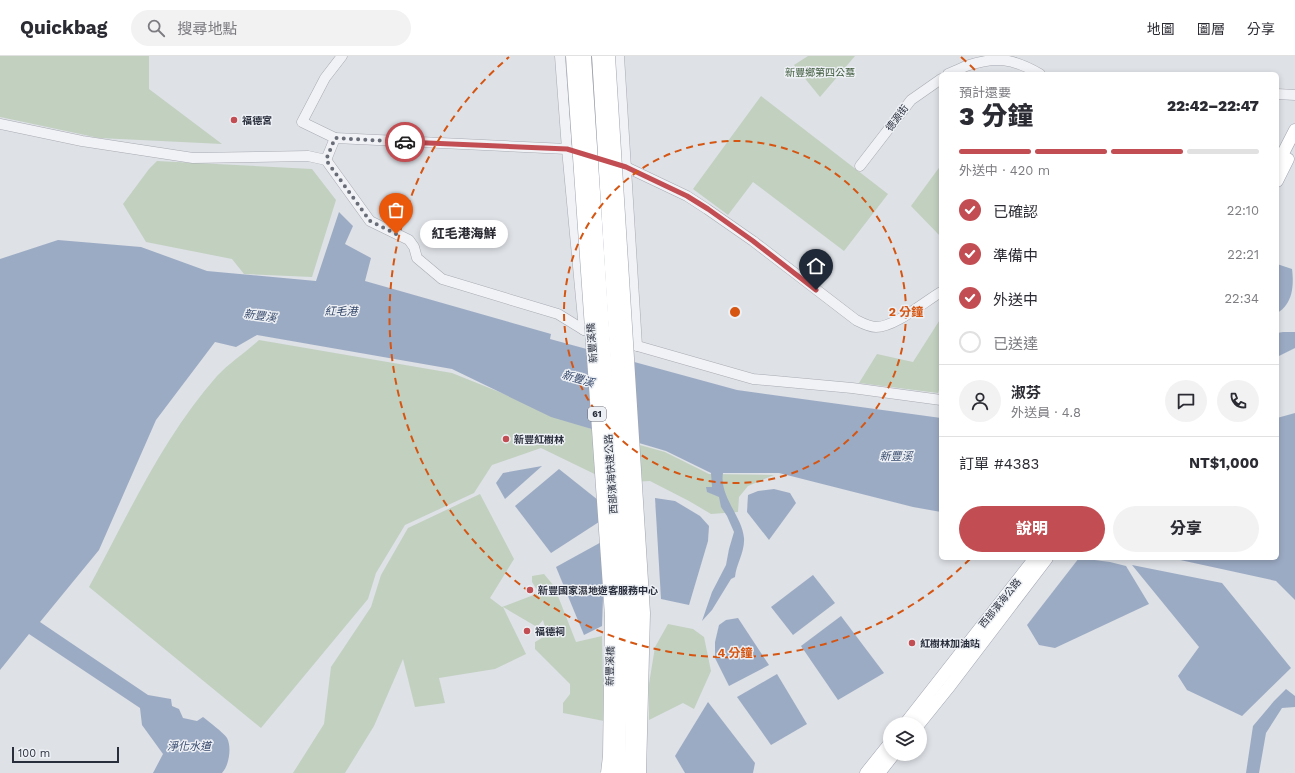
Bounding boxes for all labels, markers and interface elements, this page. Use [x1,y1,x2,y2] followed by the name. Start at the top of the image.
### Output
[131,10,411,46] search box
[20,16,107,39] text: Quickbag
[145,17,167,39] icon: search
[177,20,237,38] text: 搜尋地點
[1147,21,1175,37] text: 地圖
[1197,21,1225,37] text: 圖層
[1247,21,1275,37] text: 分享
[785,67,855,78] park label: 新豐鄉第四公墓
[959,85,1011,100] text: 預計還要
[1167,97,1259,115] text: 22:42–22:47
[959,101,1033,131] text: 3 分鐘
[884,103,910,133] street label: 德源街
[229,115,239,125] marker: 福德宮
[242,115,272,126] place label: 福德宮
[385,122,425,162] courier
[394,131,416,153] icon: car
[959,163,1050,178] text: 外送中 · 420 m
[379,193,413,234] pin
[385,199,407,221] icon: bag
[959,199,981,221] icon: check
[993,203,1038,221] text: 已確認
[1227,203,1259,218] text: 22:10
[420,220,508,248] callout: 紅毛港海鮮
[431,226,497,241] text: 紅毛港海鮮
[959,243,981,265] icon: check
[993,247,1038,265] text: 準備中
[1227,247,1259,262] text: 22:21
[799,249,833,290] pin
[805,255,827,277] icon: home
[959,287,981,309] icon: check
[993,291,1038,309] text: 外送中
[1224,291,1259,306] text: 22:34
[325,305,359,318] water label: 紅毛港
[728,305,742,319] centre of rings
[889,305,923,319] text: 2 分鐘
[243,307,279,325] water label: 新豐溪
[585,323,599,363] street label: 新豐溪橋
[993,335,1038,353] text: 已送達
[560,368,598,390] water label: 新豐溪
[959,380,1001,422] button: person
[1165,380,1207,422] button: chat
[1217,380,1259,422] button: phone
[1011,384,1041,402] text: 淑芬
[1011,405,1081,420] text: 外送員 · 4.8
[588,407,606,421] road number: 61
[501,434,511,444] marker: 新豐紅樹林
[514,434,564,445] place label: 新豐紅樹林
[603,434,619,514] street label: 西部濱海快速公路
[880,450,914,463] water label: 新豐溪
[1189,454,1259,472] text: NT$1,000
[959,455,1039,473] text: 訂單 #4383
[959,506,1105,552] button: 說明
[1113,506,1259,552] button: 分享
[977,576,1023,630] street label: 西部濱海公路
[525,585,535,595] marker: 新豐國家濕地遊客服務中心
[538,585,658,596] place label: 新豐國家濕地遊客服務中心
[522,626,532,636] marker: 福德祠
[535,626,565,637] place label: 福德祠
[907,638,917,648] marker: 紅樹林加油站
[920,638,980,649] place label: 紅樹林加油站
[604,646,616,686] street label: 新豐溪橋
[717,646,753,660] text: 4 分鐘
[883,717,927,761] map controls
[883,717,927,761] button: layers
[167,740,213,753] water label: 淨化水道
[12,745,119,764] scale bar
[18,747,50,760] text: 100 m

